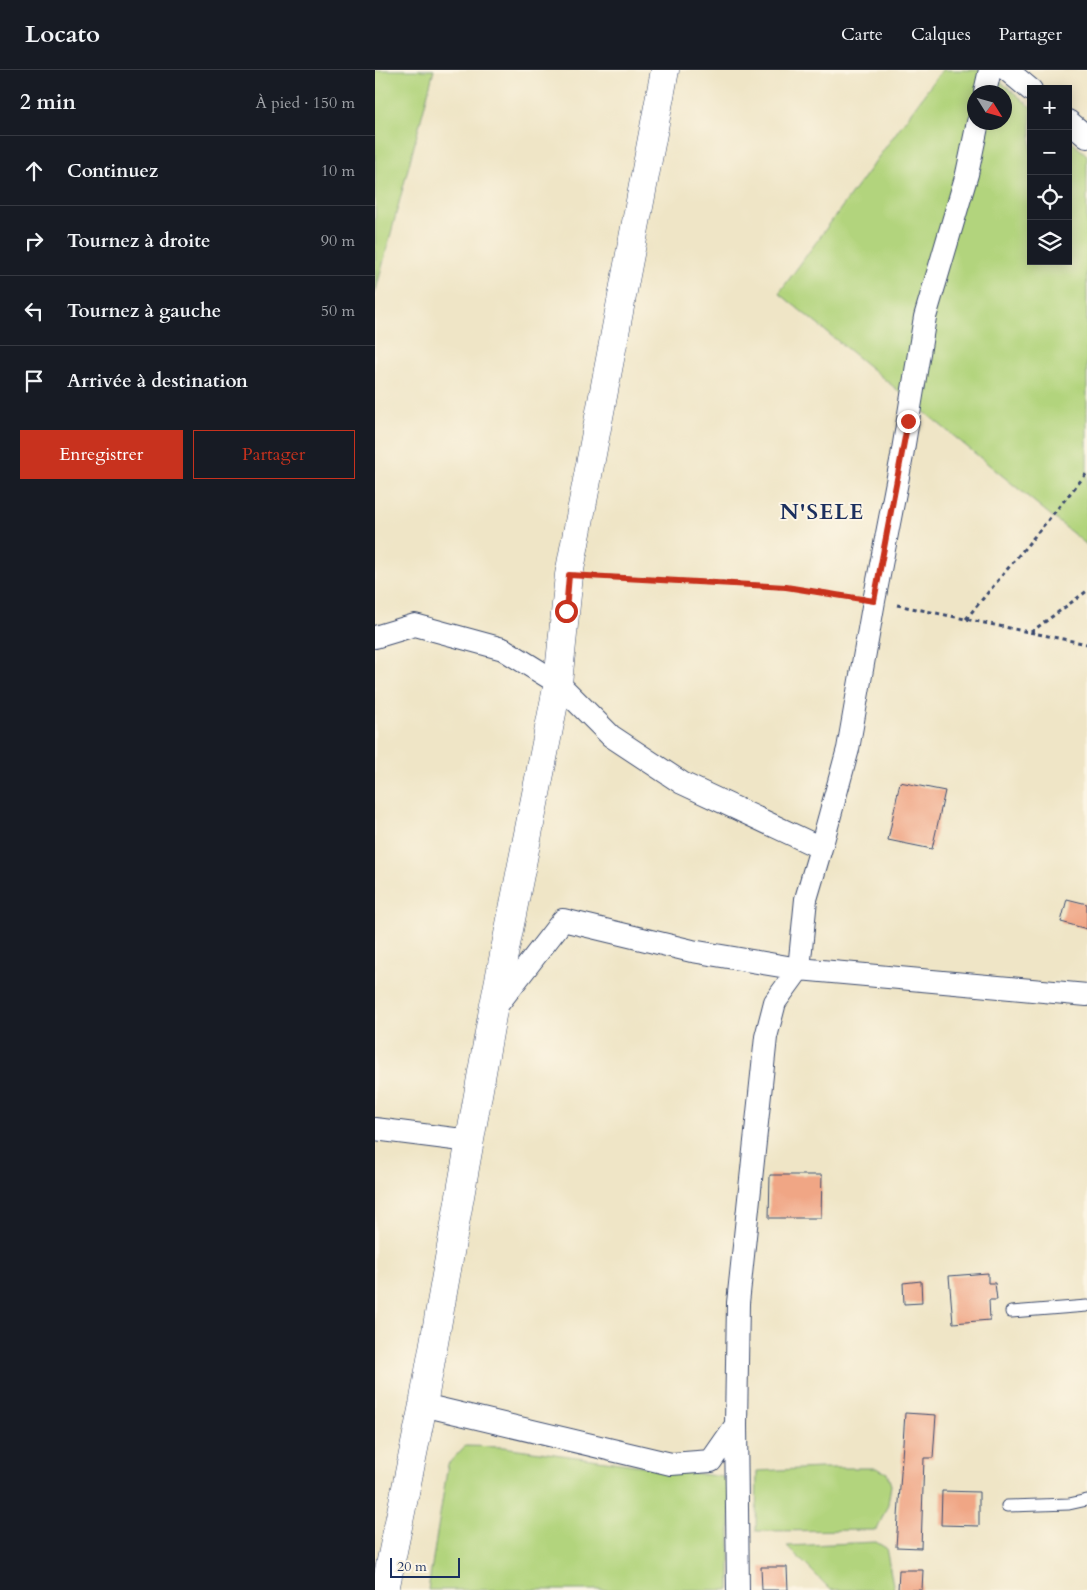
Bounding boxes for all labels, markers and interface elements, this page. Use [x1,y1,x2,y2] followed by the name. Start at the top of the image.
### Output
[25,18,100,51] text: Locato
[841,22,883,47] text: Carte
[911,22,971,47] text: Calques
[999,22,1062,47] text: Partager
[967,85,1012,130] north arrow
[1027,85,1072,265] map controls
[1027,85,1072,130] button: +
[20,88,76,117] text: 2 min
[255,92,355,114] text: À pied · 150 m
[1027,130,1072,175] button: −
[20,157,48,185] icon: ahead
[67,158,158,184] text: Continuez
[321,160,355,182] text: 10 m
[1027,175,1072,220] button: locate
[1027,220,1072,265] button: layers
[20,227,48,255] icon: right
[67,228,210,254] text: Tournez à droite
[321,230,355,252] text: 90 m
[20,297,48,325] icon: left
[67,298,221,324] text: Tournez à gauche
[321,300,355,322] text: 50 m
[20,367,48,395] icon: arrive
[67,368,248,394] text: Arrivée à destination
[897,410,920,433] route end
[20,430,183,479] button: Enregistrer
[193,430,355,479] button: Partager
[780,497,864,527] district label: N'SELE
[555,600,578,623] route start
[390,1555,460,1578] scale bar
[397,1557,427,1576] text: 20 m

